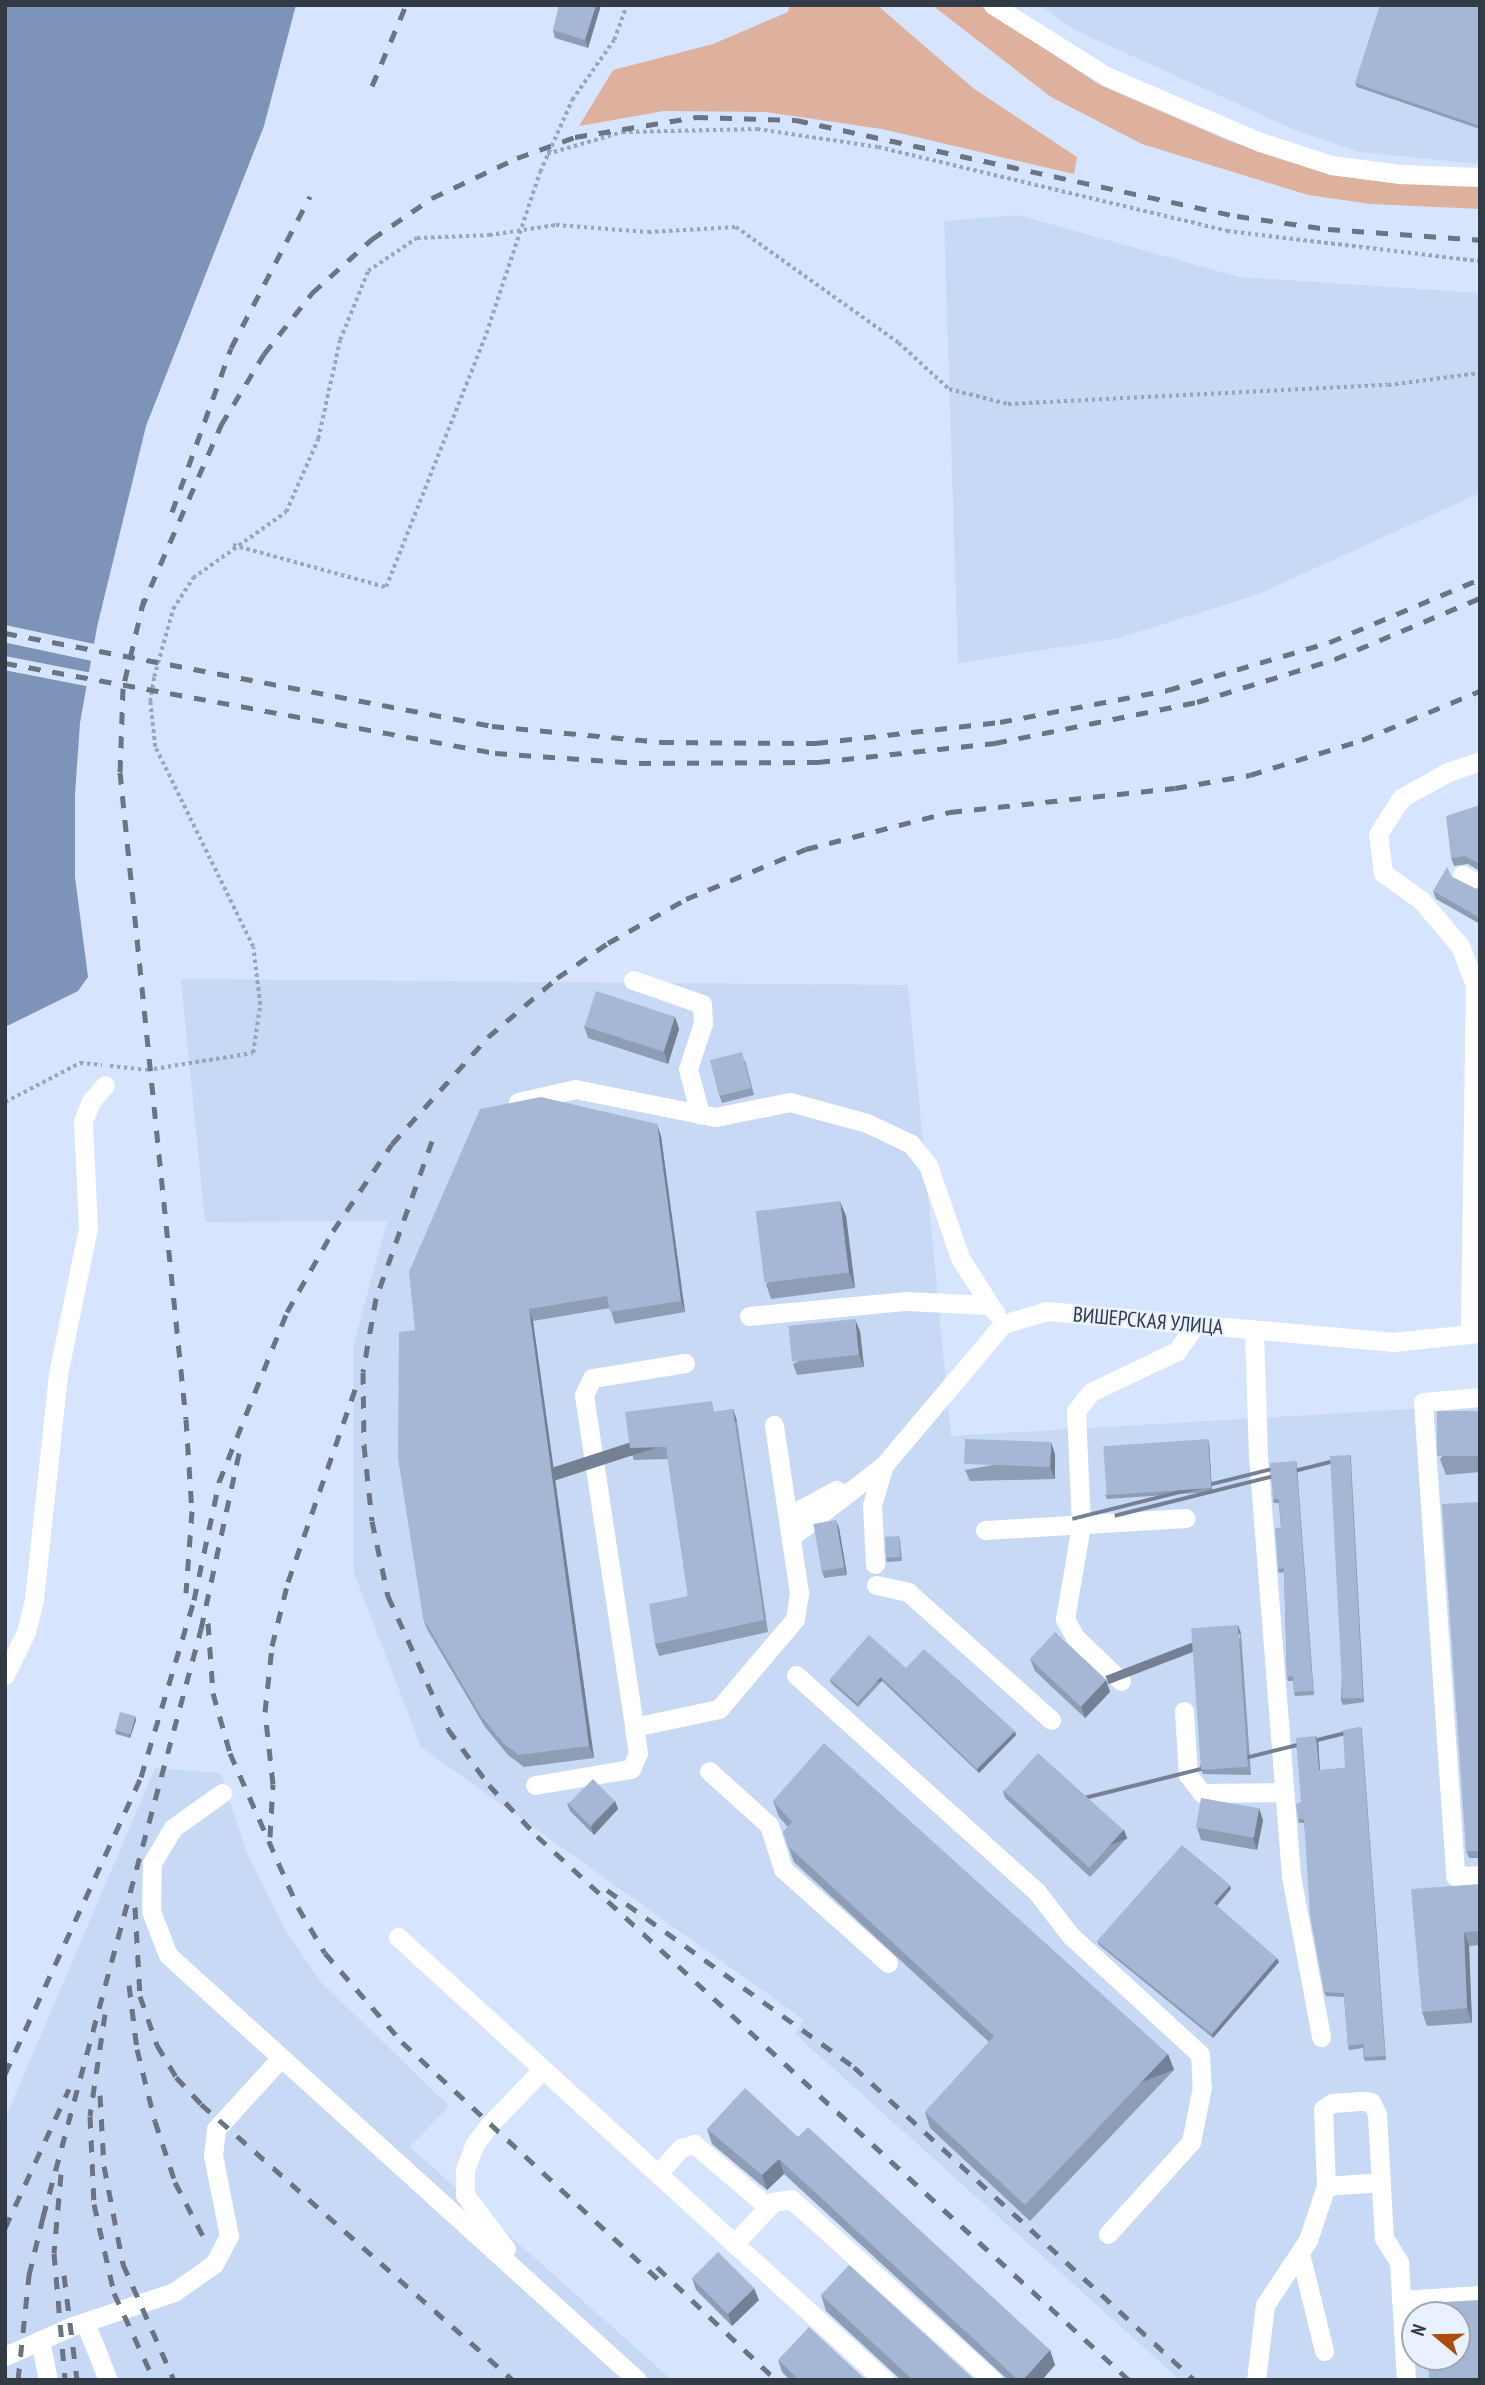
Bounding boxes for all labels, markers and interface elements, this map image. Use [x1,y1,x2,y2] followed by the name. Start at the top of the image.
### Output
[1072,1302,1224,1340] street label: ВИШЕРСКАЯ УЛИЦА
[1401,2301,1471,2371] north arrow
[1405,2321,1431,2339] text: N

